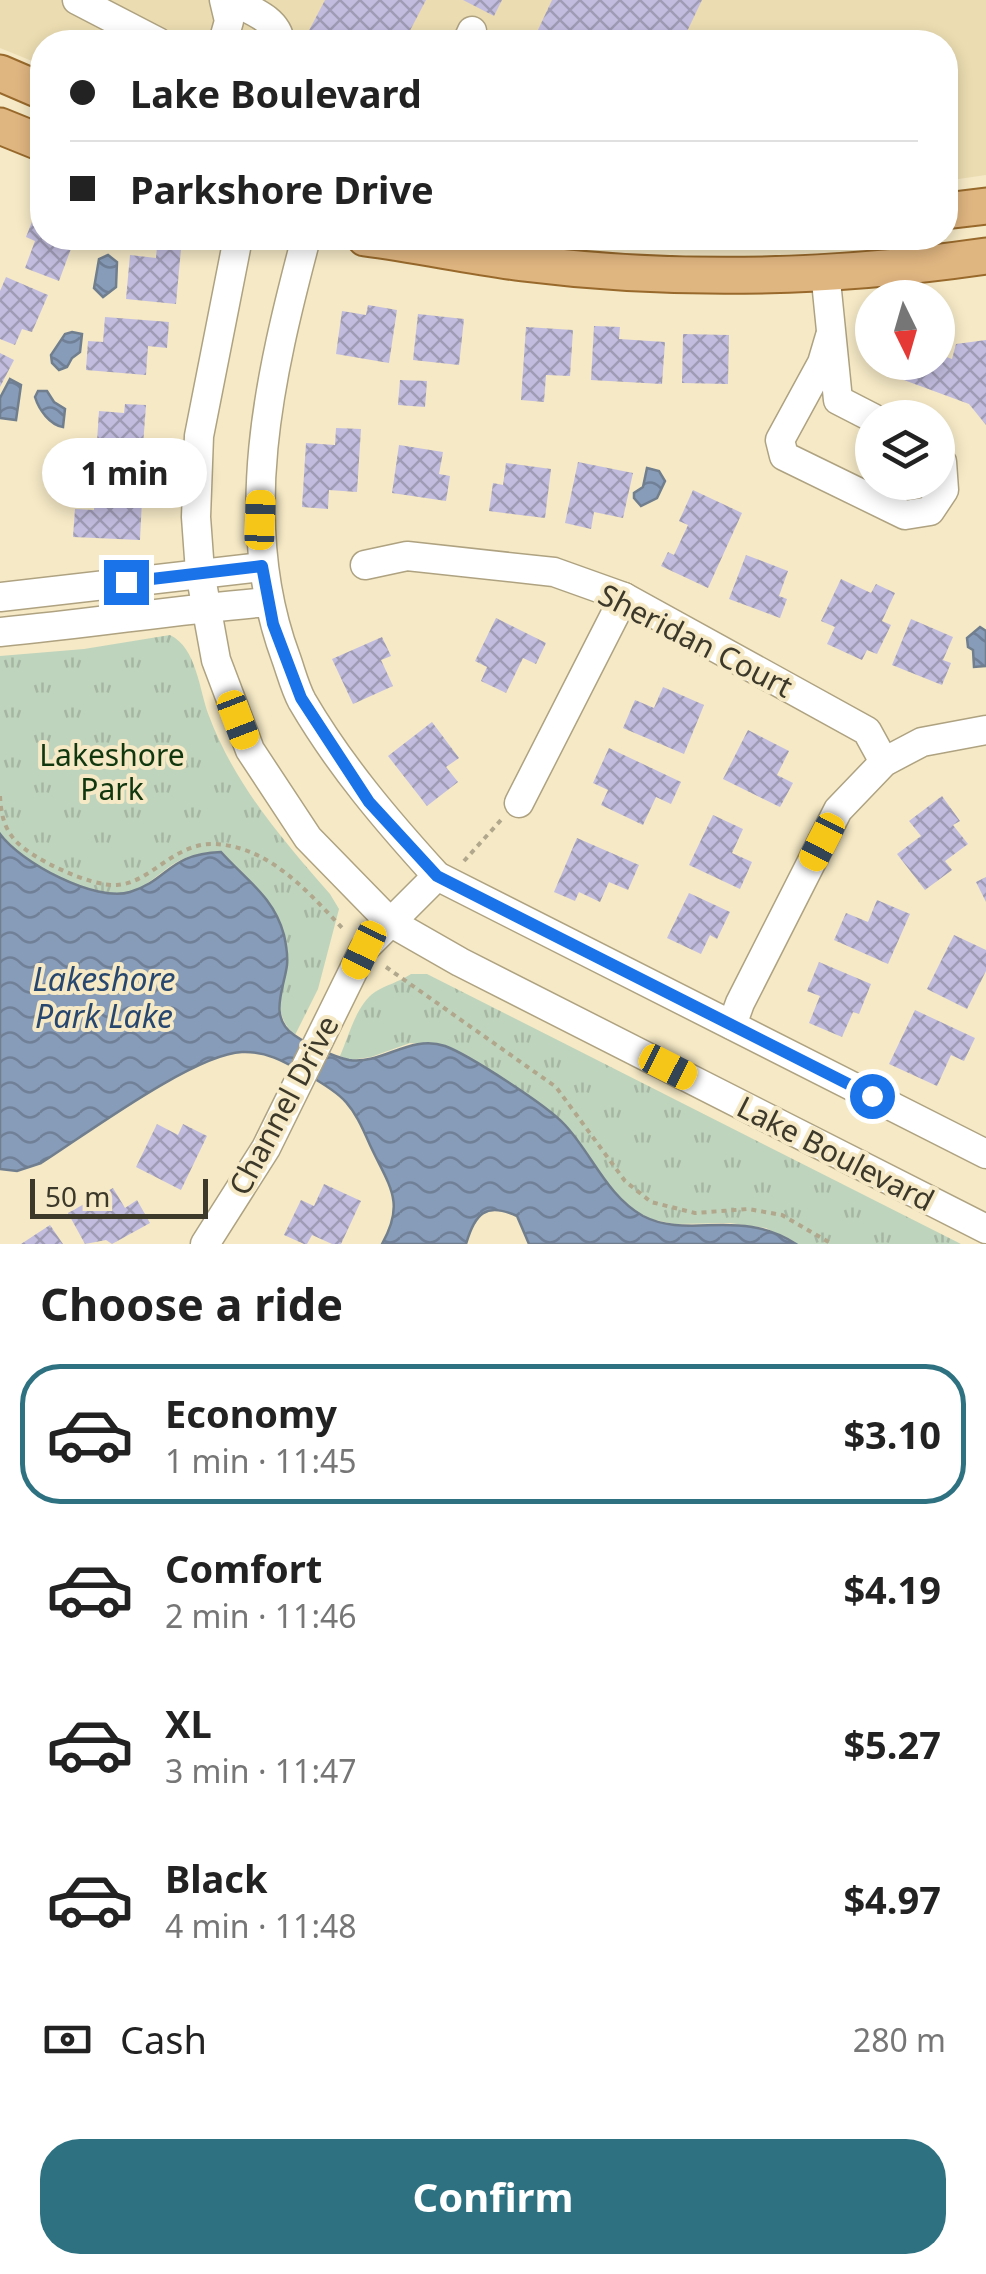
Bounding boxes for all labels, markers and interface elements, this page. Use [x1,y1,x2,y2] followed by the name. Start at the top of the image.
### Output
[130,67,422,119] text: Lake Boulevard
[130,163,434,215] text: Parkshore Drive
[855,280,955,380] north arrow
[855,280,955,500] map controls
[855,400,955,500] button: layers
[44,437,208,507] callout: 1 min
[80,451,169,494] text: 1 min
[244,489,276,551] car
[104,560,149,605] route end
[592,573,800,707] street label: Sheridan Court
[213,687,263,753] car
[39,734,185,809] park label: Lakeshore Park
[795,808,849,876] car
[337,916,391,984] car
[32,957,176,1037] water label: Lakeshore Park Lake
[218,1008,348,1202] street label: Channel Drive
[634,1040,702,1094] car
[850,1074,895,1119] route start
[731,1086,941,1220] street label: Lake Boulevard
[30,1174,208,1218] scale bar
[45,1177,111,1215] text: 50 m
[40,1273,343,1334] text: Choose a ride
[165,1387,337,1439] text: Economy
[45,1389,135,1479] icon: car
[843,1408,941,1460] text: $3.10
[165,1439,357,1482] text: 1 min · 11:45
[165,1542,322,1594] text: Comfort
[45,1544,135,1634] icon: car
[843,1563,941,1615] text: $4.19
[165,1594,357,1637] text: 2 min · 11:46
[165,1697,212,1749] text: XL
[45,1699,135,1789] icon: car
[843,1718,941,1770] text: $5.27
[165,1749,357,1792] text: 3 min · 11:47
[165,1852,268,1904] text: Black
[45,1854,135,1944] icon: car
[843,1873,941,1925] text: $4.97
[165,1904,357,1947] text: 4 min · 11:48
[40,2012,95,2067] icon: cash
[120,2013,207,2065] text: Cash
[853,2018,946,2061] text: 280 m
[40,2139,946,2254] button: Confirm

